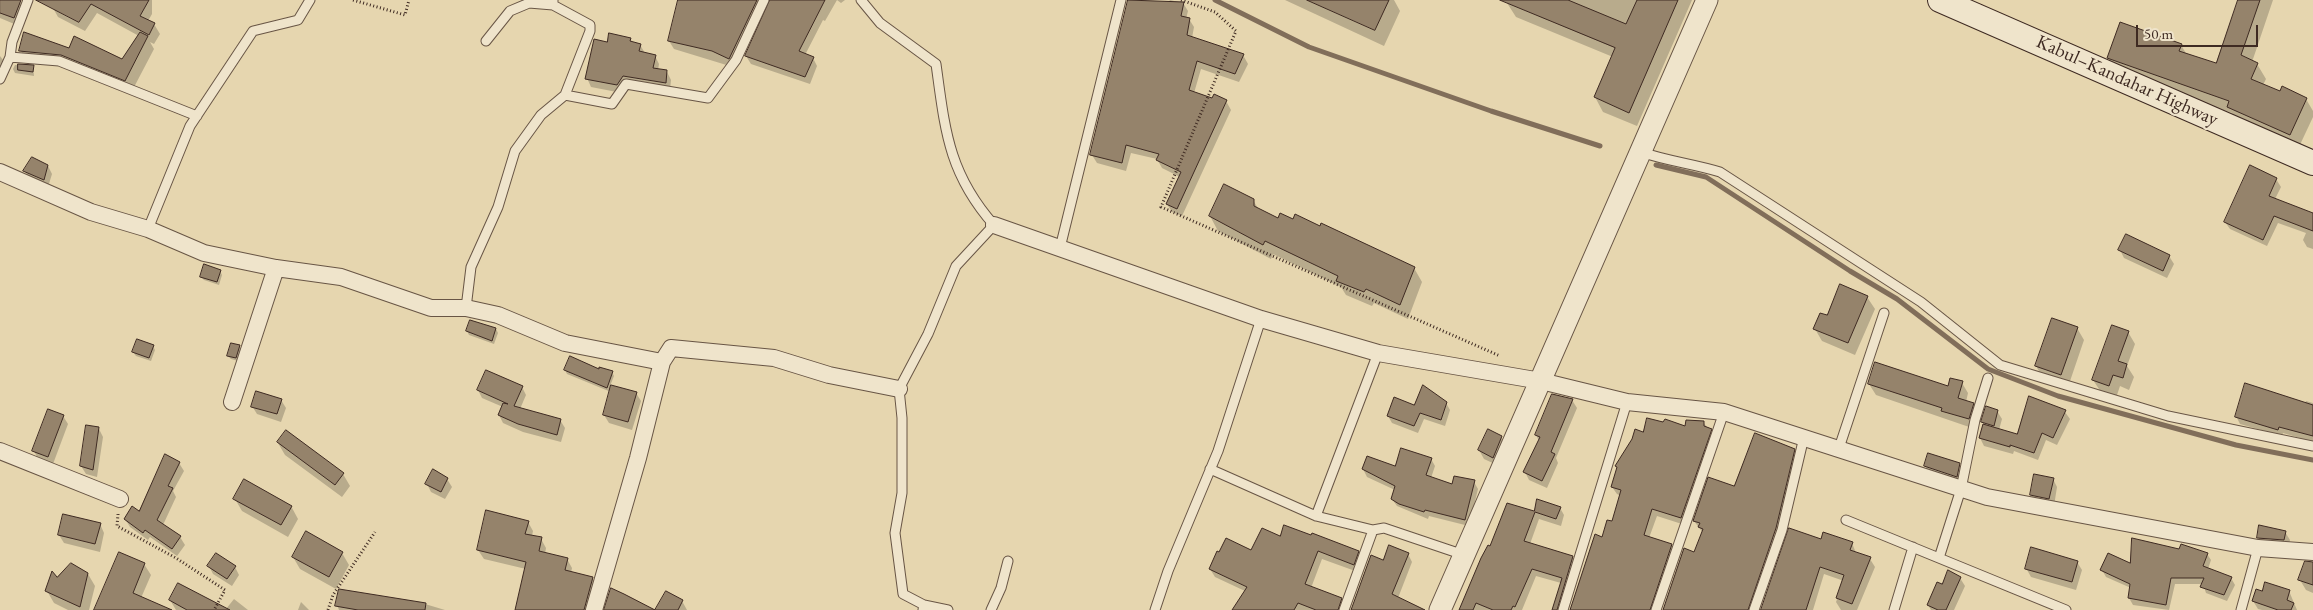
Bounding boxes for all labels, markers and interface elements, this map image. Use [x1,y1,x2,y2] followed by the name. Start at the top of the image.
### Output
[2138,15,2260,47] scale bar
[2144,24,2173,43] text: 50 m
[2033,31,2221,131] street label: Kabul–Kandahar Highway

